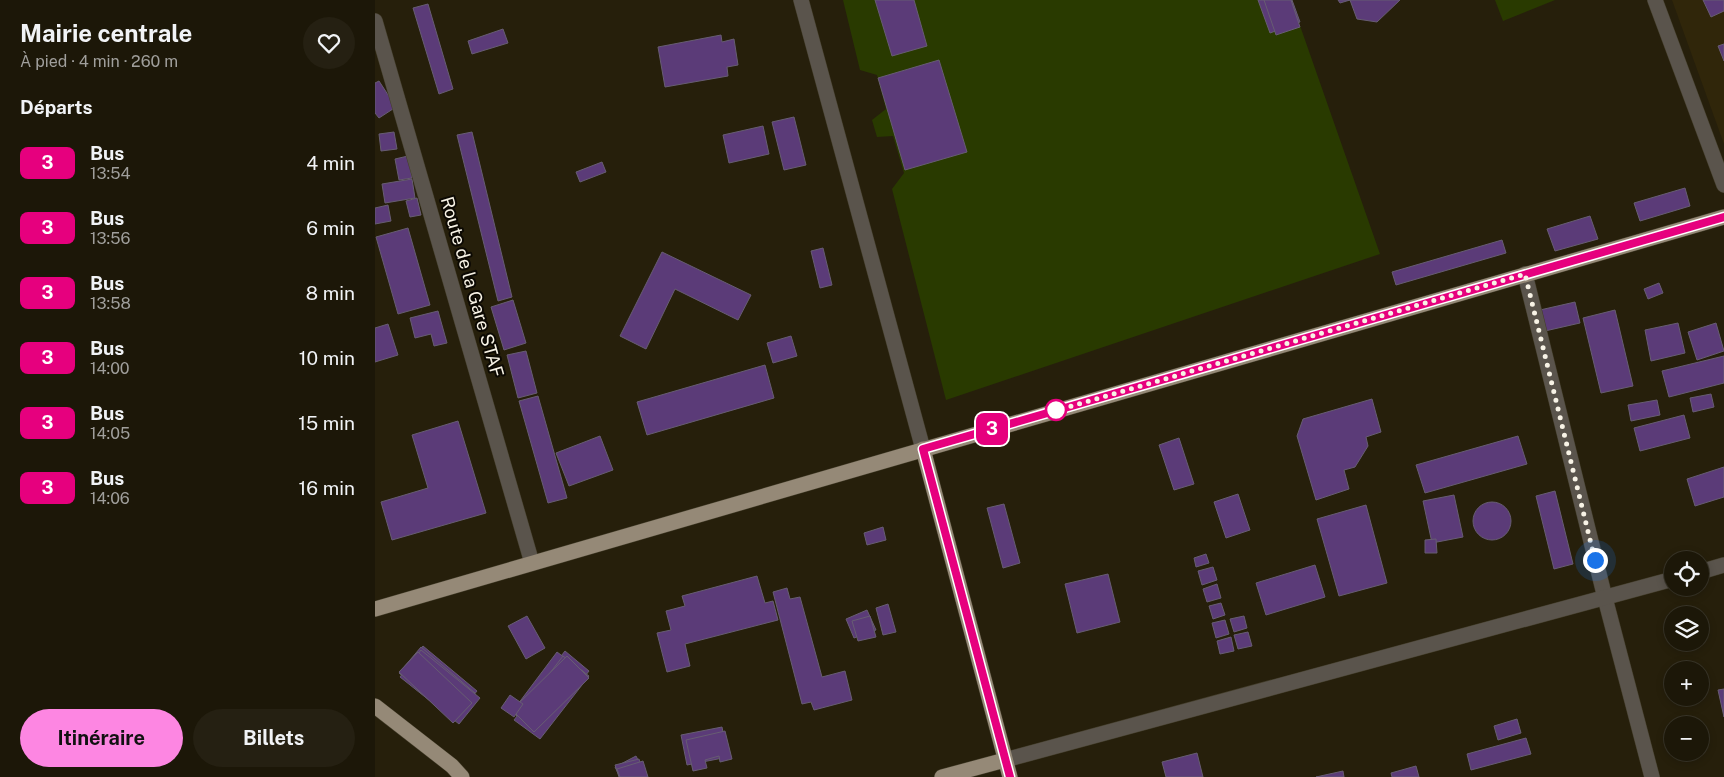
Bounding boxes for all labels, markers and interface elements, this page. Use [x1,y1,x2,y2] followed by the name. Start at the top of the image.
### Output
[303,17,355,69] button: heart
[20,19,192,47] text: Mairie centrale
[20,52,178,71] text: À pied · 4 min · 260 m
[20,96,92,118] text: Départs
[90,142,124,164] text: Bus
[42,152,53,173] text: 3
[306,152,355,174] text: 4 min
[90,164,131,183] text: 13:54
[437,194,508,380] street label: Route de la Gare STAF
[90,207,124,229] text: Bus
[42,217,53,238] text: 3
[306,217,355,239] text: 6 min
[90,229,130,248] text: 13:56
[90,272,124,294] text: Bus
[42,282,53,303] text: 3
[306,282,355,304] text: 8 min
[90,294,131,313] text: 13:58
[90,337,124,359] text: Bus
[42,347,53,368] text: 3
[299,347,355,369] text: 10 min
[90,359,130,378] text: 14:00
[1045,399,1067,421] unlabelled marker
[90,402,124,424] text: Bus
[42,412,53,433] text: 3
[298,412,355,434] text: 15 min
[976,413,1008,445] line badge: 3
[986,418,998,439] text: 3
[90,424,130,443] text: 14:05
[90,467,124,489] text: Bus
[42,477,53,498] text: 3
[299,477,355,499] text: 16 min
[90,489,130,508] text: 14:06
[1583,548,1608,573] your location
[1664,551,1709,761] map controls
[1664,551,1709,596] button: locate
[1664,606,1709,651] button: layers
[1664,661,1709,706] button: +
[20,709,183,767] button: Itinéraire
[193,709,355,767] button: Billets
[1664,716,1709,761] button: −

